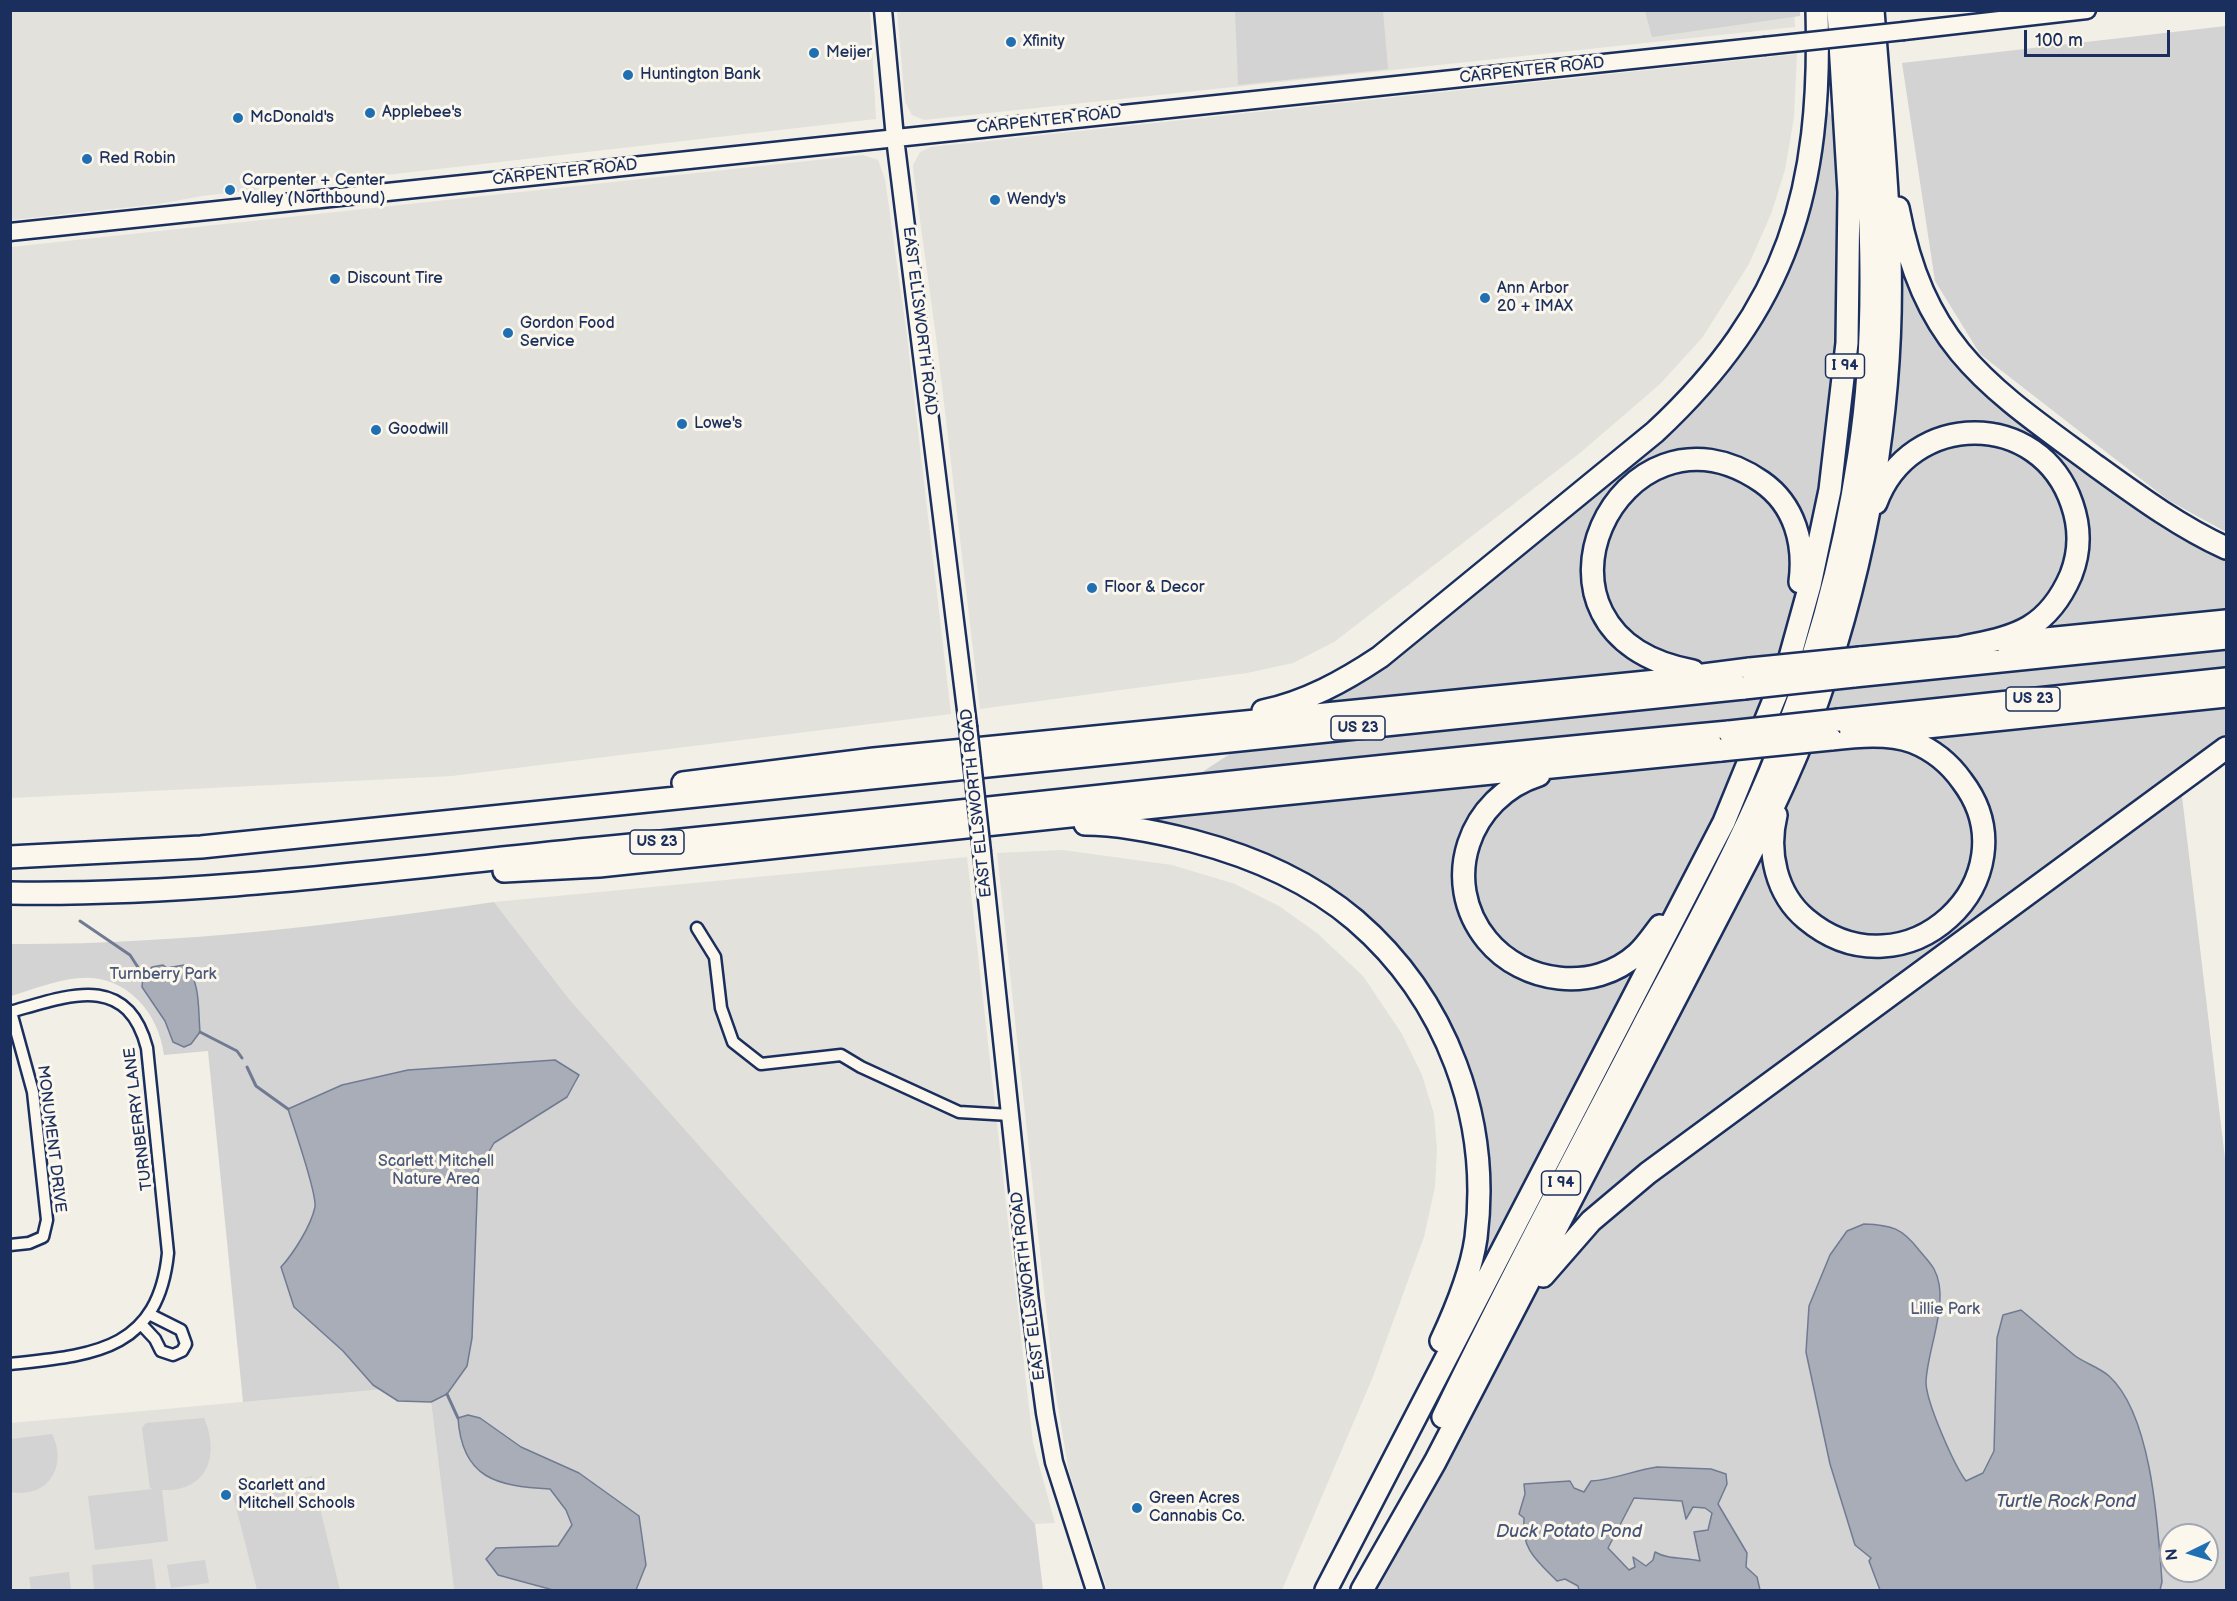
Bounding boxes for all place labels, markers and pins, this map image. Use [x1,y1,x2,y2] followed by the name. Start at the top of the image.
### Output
[1023,32,1065,52] place label: Xfinity
[1004,35,1018,49] marker: Xfinity
[826,43,872,63] place label: Meijer
[807,46,821,60] marker: Meijer
[640,65,760,85] place label: Huntington Bank
[621,68,635,82] marker: Huntington Bank
[382,103,462,123] place label: Applebee's
[363,106,377,120] marker: Applebee's
[250,108,334,128] place label: McDonald's
[231,111,245,125] marker: McDonald's
[99,149,176,169] place label: Red Robin
[80,152,94,166] marker: Red Robin
[242,171,385,209] place label: Carpenter + Center Valley (Northbound)
[223,183,237,197] marker: Carpenter + Center Valley (Northbound)
[1007,190,1066,210] place label: Wendy's
[988,193,1002,207] marker: Wendy's
[347,269,443,289] place label: Discount Tire
[328,272,342,286] marker: Discount Tire
[1497,279,1573,317] place label: Ann Arbor 20 + IMAX
[1478,291,1492,305] marker: Ann Arbor 20 + IMAX
[520,314,615,352] place label: Gordon Food Service
[501,326,515,340] marker: Gordon Food Service
[694,414,742,434] place label: Lowe's
[675,417,689,431] marker: Lowe's
[388,420,448,440] place label: Goodwill
[369,423,383,437] marker: Goodwill
[1104,578,1204,598] place label: Floor & Decor
[1085,581,1099,595] marker: Floor & Decor
[238,1476,355,1514] place label: Scarlett and Mitchell Schools
[219,1488,233,1502] marker: Scarlett and Mitchell Schools
[1149,1489,1245,1527] place label: Green Acres Cannabis Co.
[1130,1501,1144,1515] marker: Green Acres Cannabis Co.

